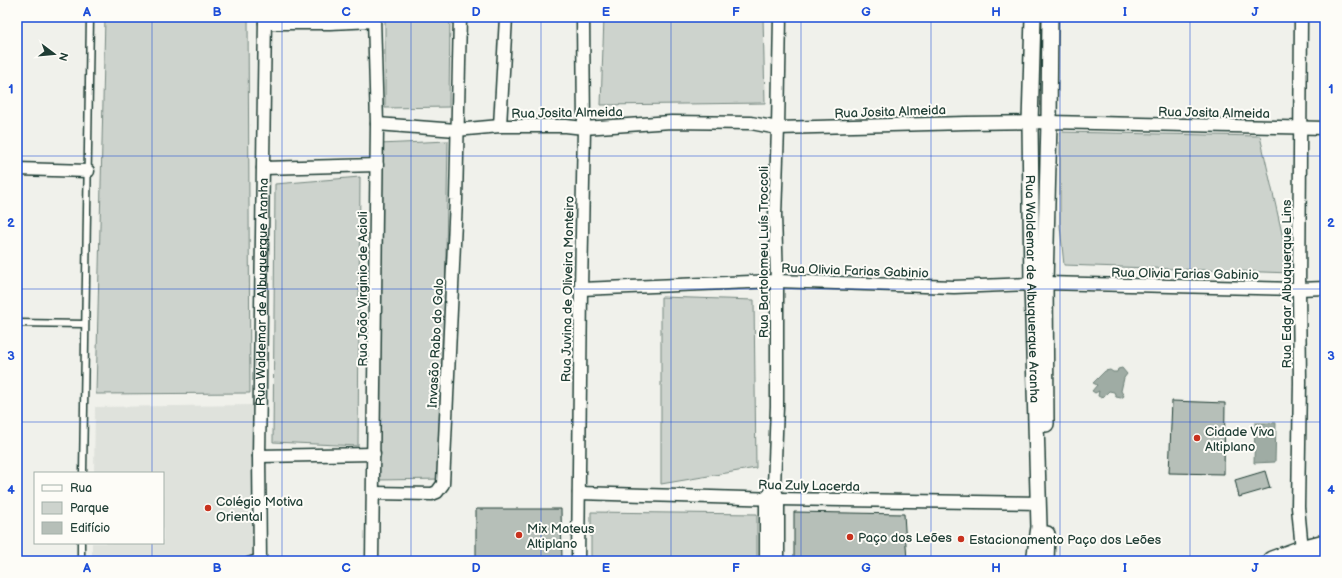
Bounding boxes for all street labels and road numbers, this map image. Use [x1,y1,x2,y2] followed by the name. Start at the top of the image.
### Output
[834,102,946,122] street label: Rua Josita Almeida
[511,104,623,122] street label: Rua Josita Almeida
[1158,104,1270,122] street label: Rua Josita Almeida
[756,166,772,338] street label: Rua Bartolomeu Luís Troccoli
[1022,175,1042,403] street label: Rua Waldemar de Albuquerque Aranha
[253,178,272,406] street label: Rua Waldemar de Albuquerque Aranha
[558,196,578,382] street label: Rua Juvina de Oliveira Monteiro
[1279,199,1295,369] street label: Rua Edgar Albuquerque Lins
[355,211,371,367] street label: Rua João Virginio de Acioli
[781,260,929,282] street label: Rua Olivia Farias Gabinio
[1111,265,1259,283] street label: Rua Olivia Farias Gabinio
[425,278,447,408] street label: Invasão Rabo do Galo
[758,477,860,495] street label: Rua Zuly Lacerda

